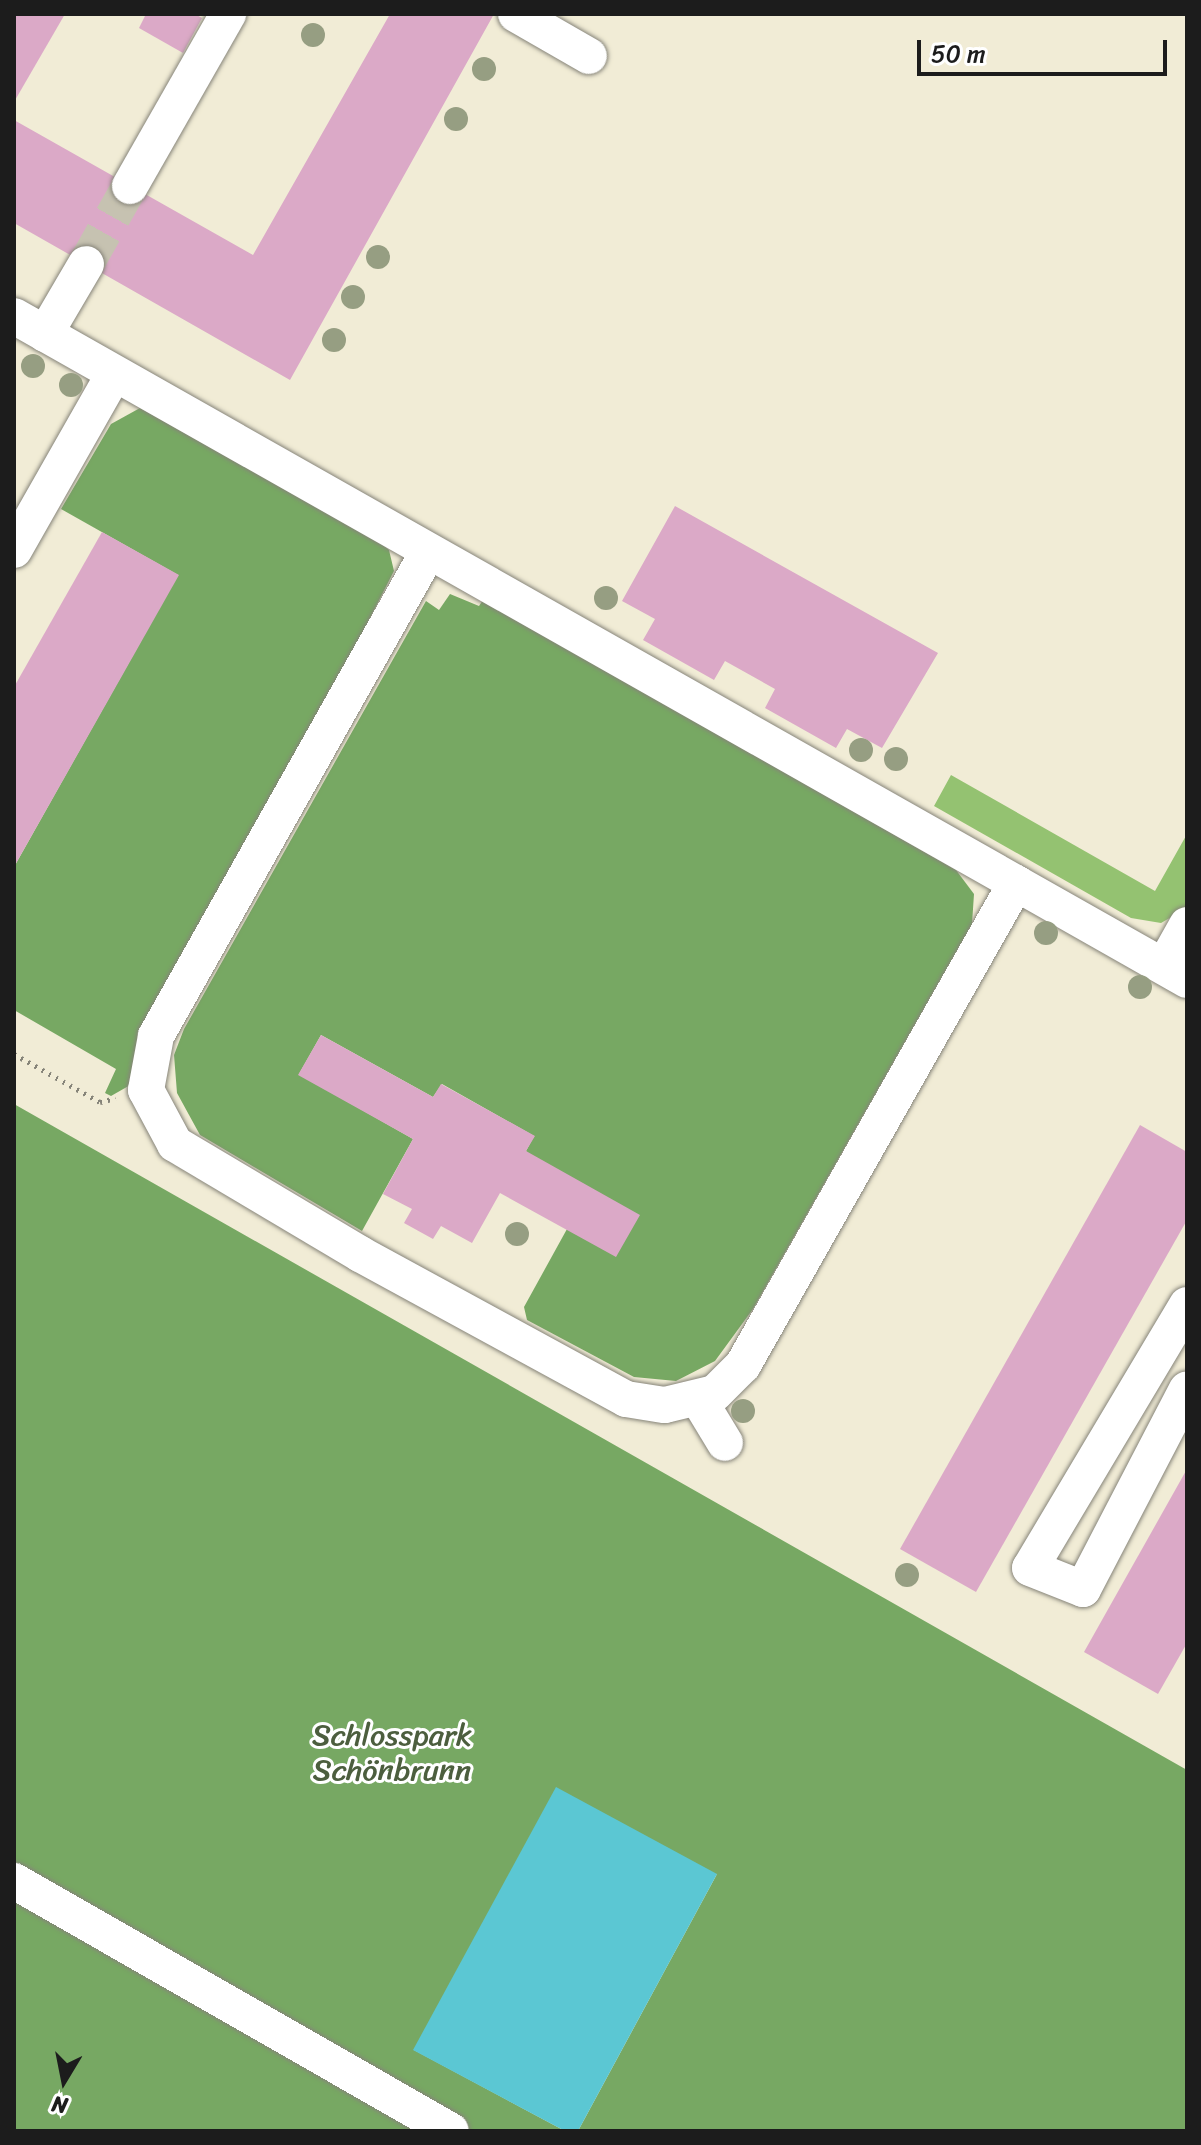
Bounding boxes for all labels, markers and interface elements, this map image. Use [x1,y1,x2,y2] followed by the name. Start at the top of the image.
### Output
[921,24,1171,74] scale bar
[931,33,986,75] text: 50 m
[312,1717,472,1788] park label: Schlosspark Schönbrunn
[24,2041,104,2121] north arrow
[49,2085,71,2126] text: N

